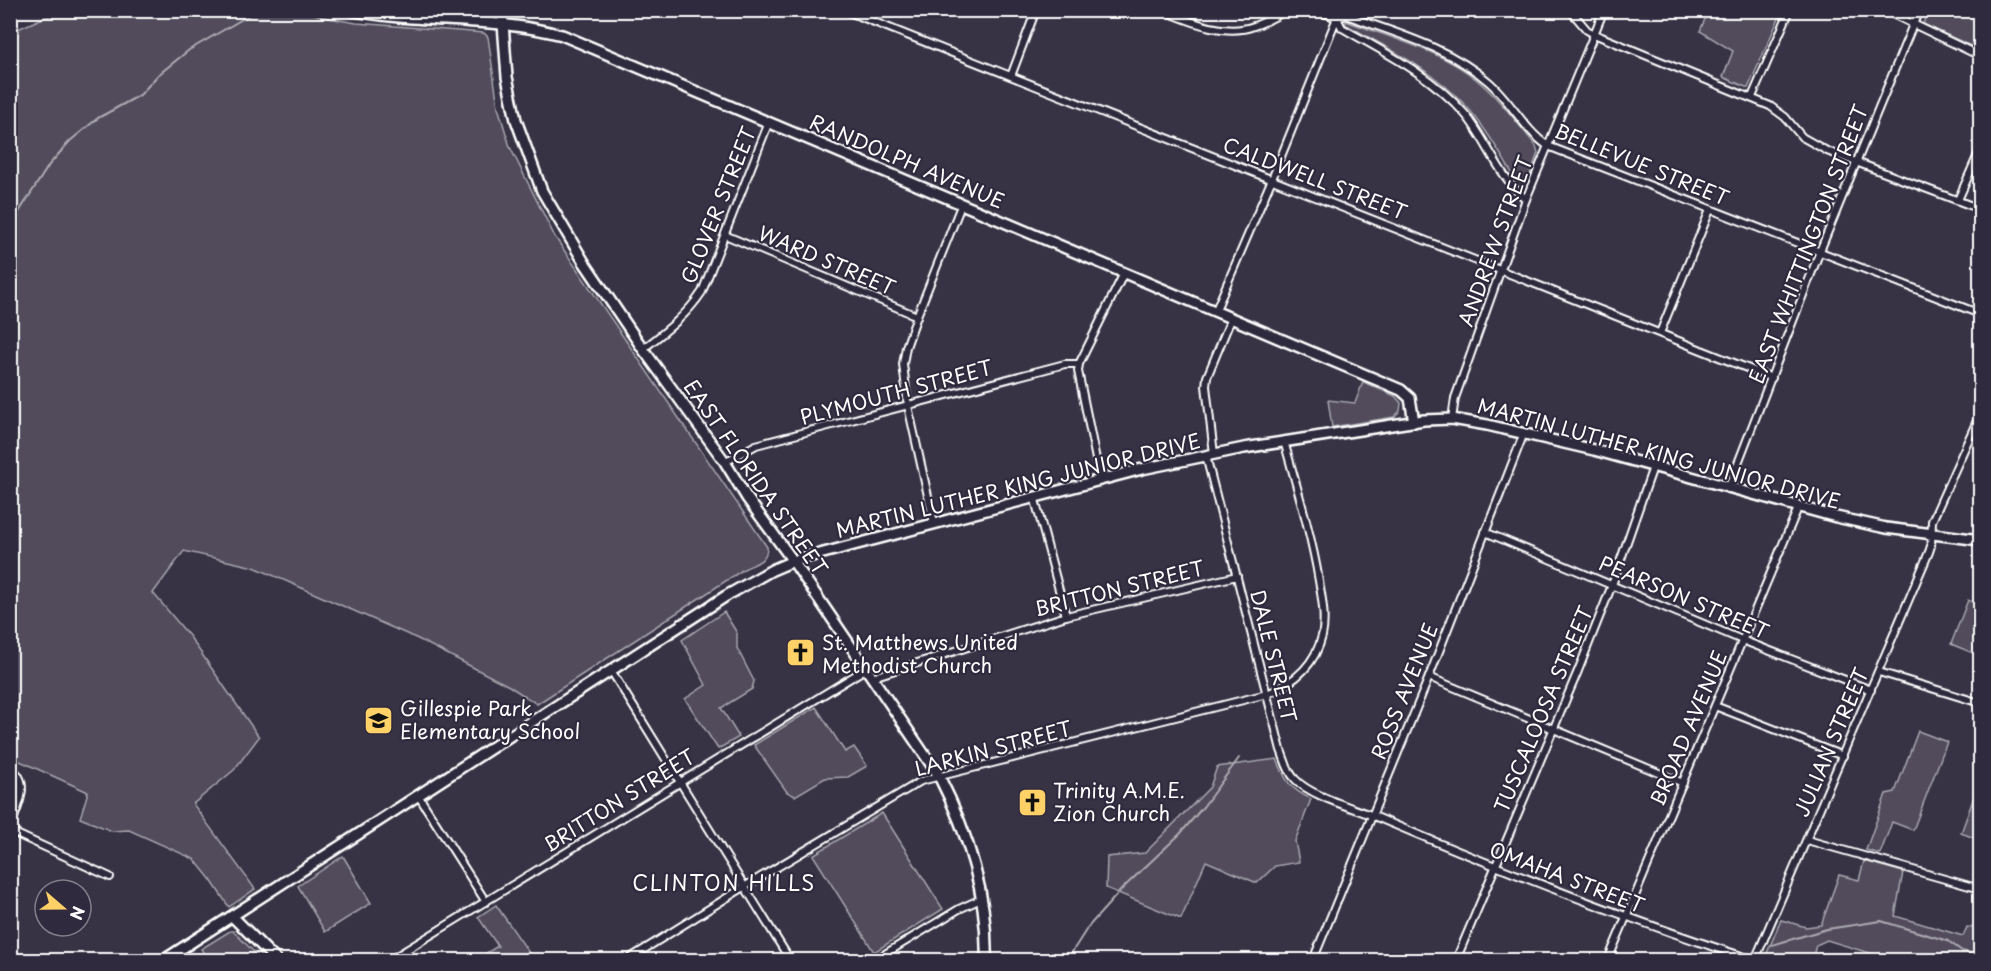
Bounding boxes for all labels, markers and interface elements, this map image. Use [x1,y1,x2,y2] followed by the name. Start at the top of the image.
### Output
[1741,100,1875,388] street label: EAST WHITTINGTON STREET
[805,106,1009,216] street label: RANDOLPH AVENUE
[1550,115,1734,213] street label: BELLEVUE STREET
[673,122,763,288] street label: GLOVER STREET
[1219,129,1411,227] street label: CALDWELL STREET
[1450,151,1540,330] street label: ANDREW STREET
[754,218,900,303] street label: WARD STREET
[796,352,996,432] street label: PLYMOUTH STREET
[677,373,835,581] street label: EAST FLORIDA STREET
[1474,390,1844,516] street label: MARTIN LUTHER KING JUNIOR DRIVE
[833,425,1203,545] street label: MARTIN LUTHER KING JUNIOR DRIVE
[1595,548,1774,646] street label: PEARSON STREET
[1031,552,1207,624] street label: BRITTON STREET
[1243,587,1305,726] street label: DALE STREET
[1486,601,1600,816] street label: TUSCALOOSA STREET
[1363,618,1445,764] street label: ROSS AVENUE
[822,627,1018,680] place label: St. Matthews United Methodist Church
[785,637,817,669] church icon: St. Matthews United Methodist Church
[1642,646,1734,810] street label: BROAD AVENUE
[1786,663,1876,821] street label: JULIAN STREET
[400,693,580,746] place label: Gillespie Park Elementary School
[363,704,395,736] school or university icon: Gillespie Park Elementary School
[911,713,1075,783] street label: LARKIN STREET
[537,741,701,859] street label: BRITTON STREET
[1053,775,1185,828] place label: Trinity A.M.E. Zion Church
[1016,786,1048,818] church icon: Trinity A.M.E. Zion Church
[1485,834,1649,920] street label: OMAHA STREET
[632,866,816,898] district label: CLINTON HILLS
[33,878,93,938] north arrow
[65,903,91,924] text: N

